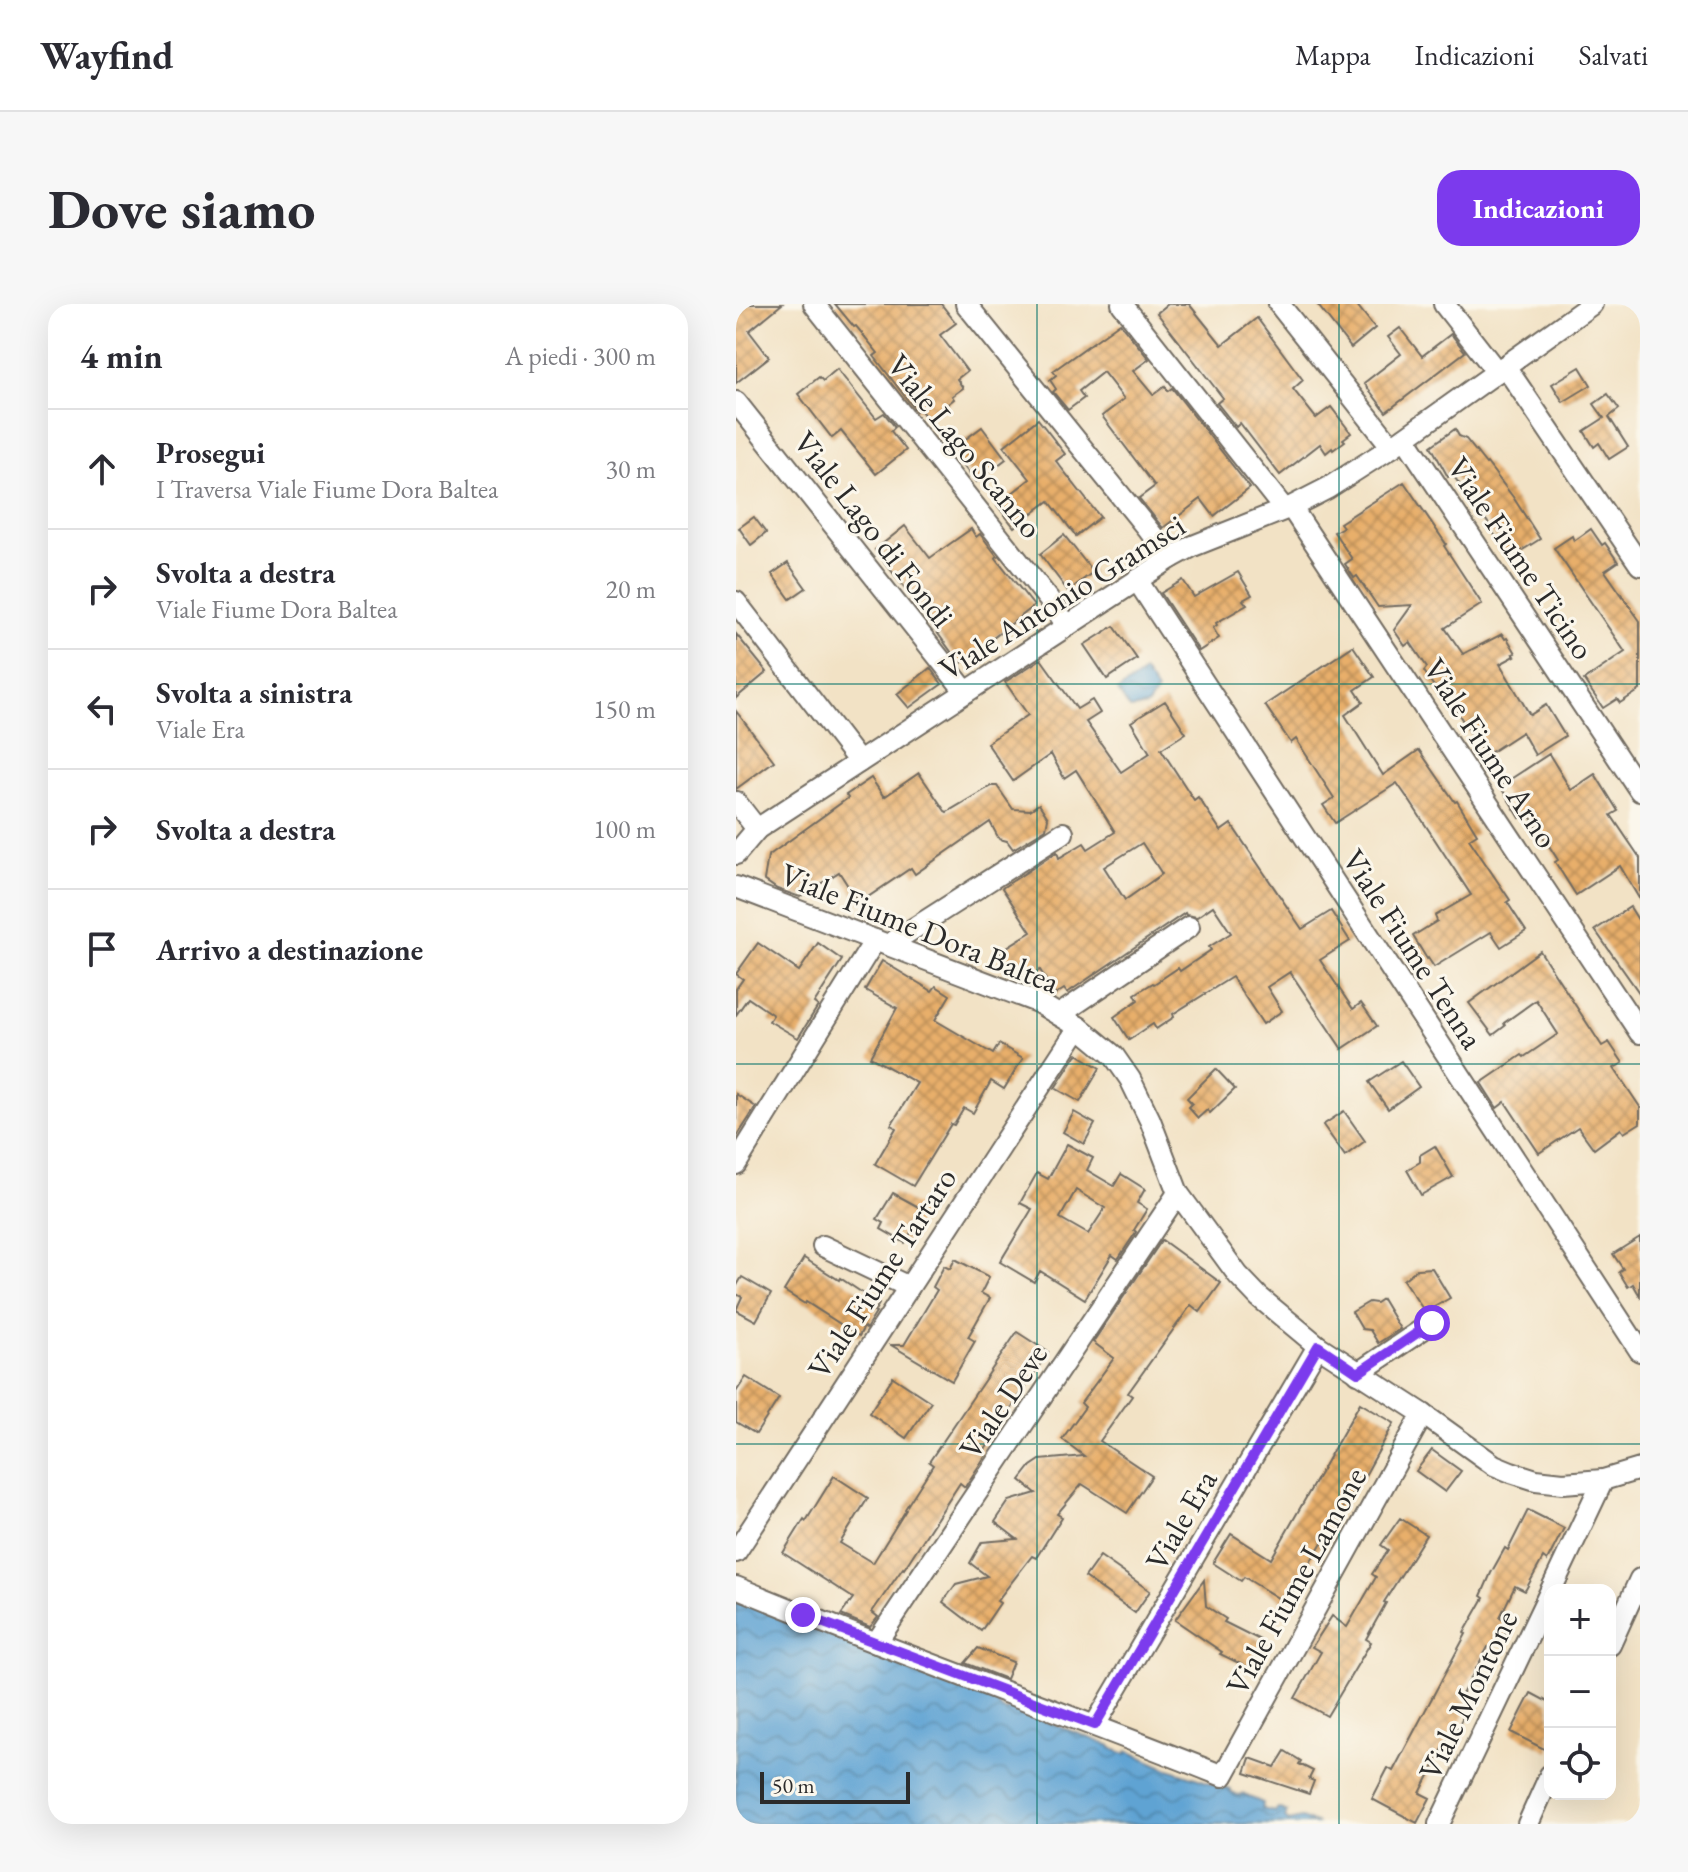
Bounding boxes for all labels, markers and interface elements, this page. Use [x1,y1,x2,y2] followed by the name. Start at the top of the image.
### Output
[40,31,174,80] text: Wayfind
[1295,37,1371,73] text: Mappa
[1415,37,1534,73] text: Indicazioni
[1578,37,1648,73] text: Salvati
[1437,170,1640,246] button: Indicazioni
[48,172,316,245] text: Dove siamo
[80,334,163,378] text: 4 min
[505,339,656,373] text: A piedi · 300 m
[878,345,1052,547] street label: Viale Lago Scanno
[784,422,964,636] street label: Viale Lago di Fondi
[156,433,265,472] text: Prosegui
[80,447,124,491] icon: ahead
[1438,449,1604,667] street label: Viale Fiume Ticino
[606,452,656,486] text: 30 m
[156,472,498,506] text: I Traversa Viale Fiume Dora Baltea
[931,504,1193,690] street label: Viale Antonio Gramsci
[156,553,335,592] text: Svolta a destra
[80,567,124,611] icon: right
[606,572,656,606] text: 20 m
[156,592,398,626] text: Viale Fiume Dora Baltea
[1414,650,1568,856] street label: Viale Fiume Arno
[156,673,352,712] text: Svolta a sinistra
[80,687,124,731] icon: left
[593,692,656,726] text: 150 m
[156,712,245,746] text: Viale Era
[80,807,124,851] icon: right
[156,810,335,849] text: Svolta a destra
[593,812,656,846] text: 100 m
[1333,841,1493,1057] street label: Viale Fiume Tenna
[774,853,1066,1003] street label: Viale Fiume Dora Baltea
[80,927,124,971] icon: arrive
[156,930,423,969] text: Arrivo a destinazione
[798,1159,966,1387] street label: Viale Fiume Tartaro
[1414,1305,1450,1341] route start
[949,1335,1057,1467] street label: Viale Deve
[1216,1460,1376,1702] street label: Viale Fiume Lamone
[1135,1462,1227,1578] street label: Viale Era
[1544,1584,1616,1800] map controls
[1544,1584,1616,1656] button: +
[785,1597,821,1633] route end
[1409,1603,1527,1787] street label: Viale Montone
[1544,1656,1616,1728] button: −
[1544,1728,1616,1800] button: locate
[760,1768,910,1804] scale bar
[772,1771,815,1800] text: 50 m

